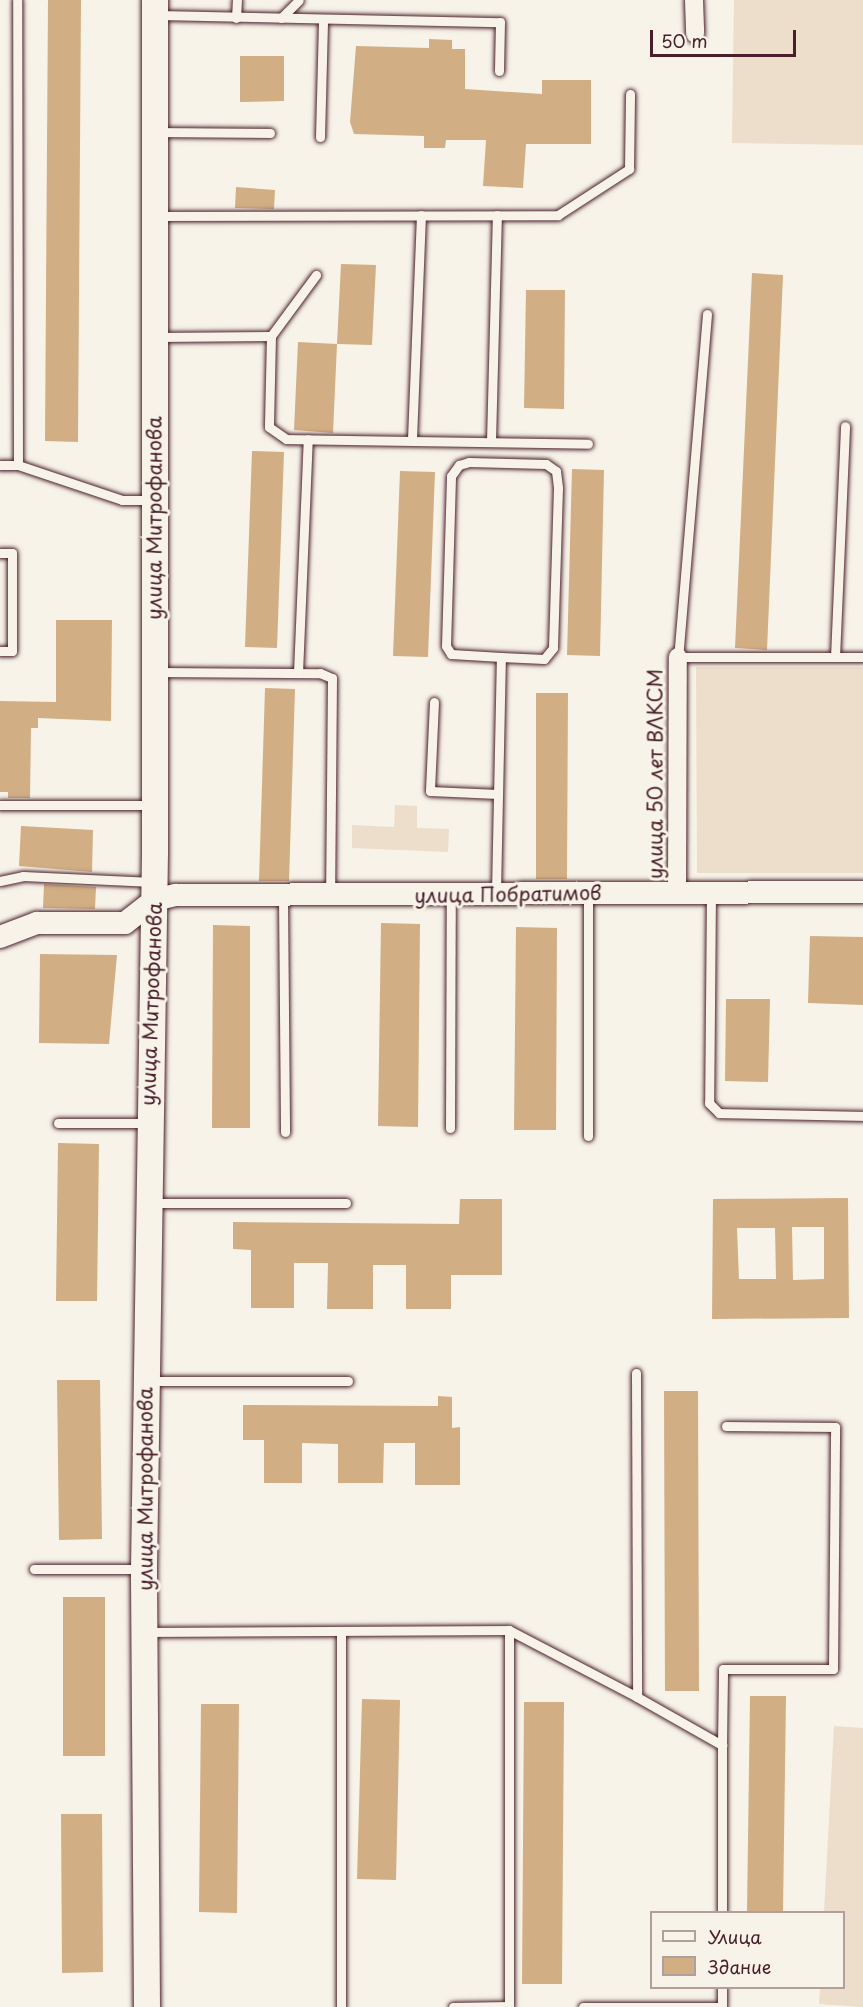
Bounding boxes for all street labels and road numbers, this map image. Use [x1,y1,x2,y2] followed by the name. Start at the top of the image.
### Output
[142,416,166,620] street label: улица Митрофанова
[643,668,667,880] street label: улица 50 лет ВЛКСМ
[414,880,602,908] street label: улица Побратимов
[135,901,167,1107] street label: улица Митрофанова
[133,1387,157,1591] street label: улица Митрофанова

